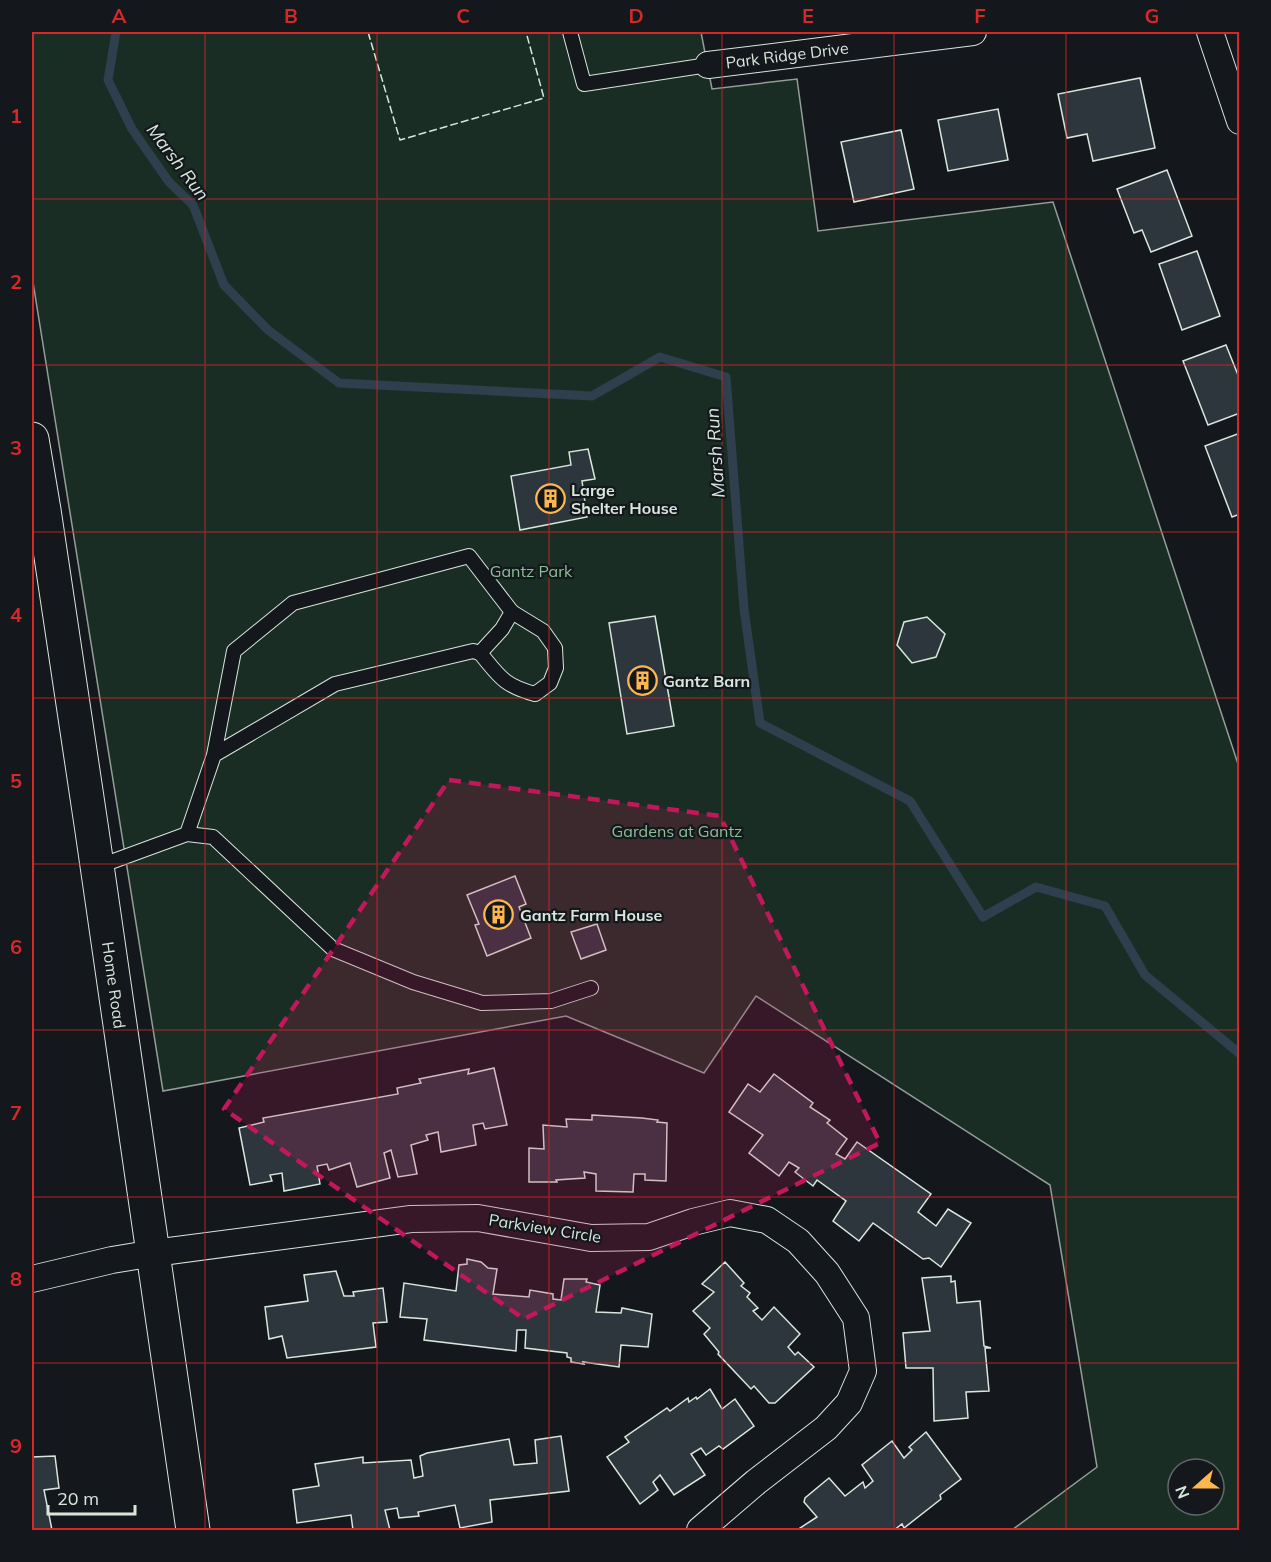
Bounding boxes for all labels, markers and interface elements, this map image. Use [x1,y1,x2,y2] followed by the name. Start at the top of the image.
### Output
[112,3,127,28] text: A
[284,3,298,28] text: B
[456,3,470,28] text: C
[628,3,644,28] text: D
[802,3,814,28] text: E
[974,3,986,28] text: F
[1145,3,1159,28] text: G
[724,38,850,72] street label: Park Ridge Drive
[10,103,22,128] text: 1
[142,119,214,205] water label: Marsh Run
[10,269,22,294] text: 2
[700,407,730,499] water label: Marsh Run
[10,435,22,460] text: 3
[571,480,678,518] place label: Large Shelter House
[534,483,566,515] building icon: Large Shelter House
[490,561,573,581] park label: Gantz Park
[10,602,22,627] text: 4
[626,665,658,697] building icon: Gantz Barn
[663,671,750,691] place label: Gantz Barn
[10,768,22,793] text: 5
[612,821,742,841] park label: Gardens at Gantz
[483,899,515,931] building icon: Gantz Farm House
[520,905,663,925] place label: Gantz Farm House
[10,934,22,959] text: 6
[98,940,130,1030] street label: Home Road
[10,1100,22,1125] text: 7
[487,1209,603,1247] street label: Parkview Circle
[10,1266,22,1291] text: 8
[10,1433,22,1458] text: 9
[1166,1457,1226,1517] north arrow
[48,1478,135,1516] scale bar
[1170,1483,1193,1502] text: N
[57,1487,99,1510] text: 20 m

